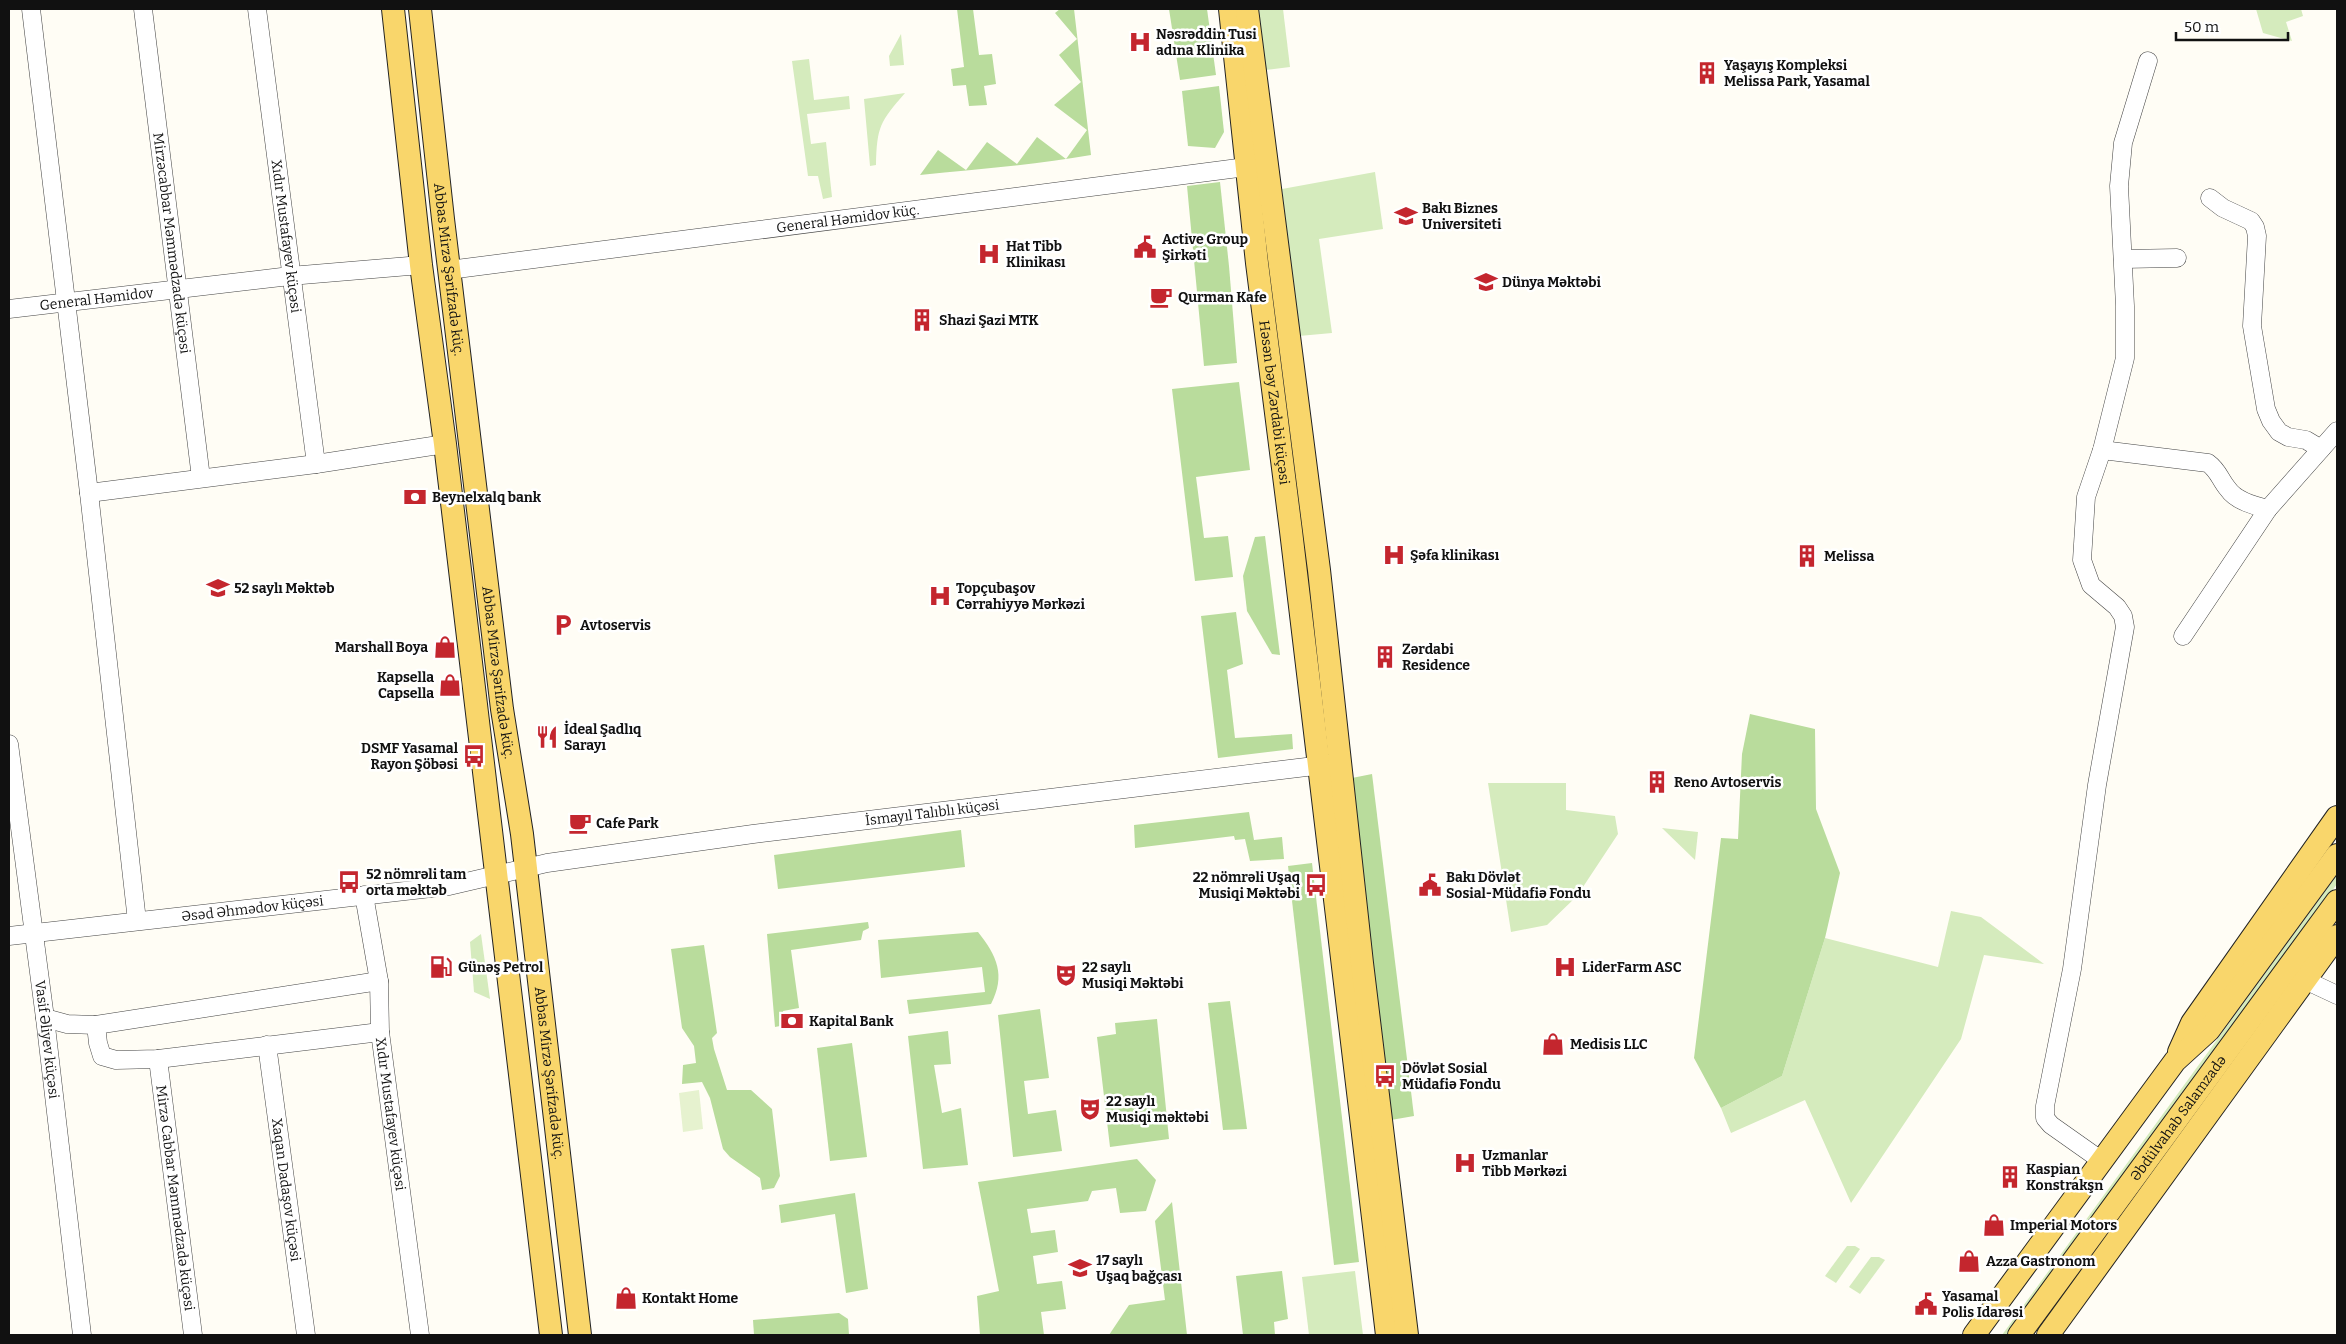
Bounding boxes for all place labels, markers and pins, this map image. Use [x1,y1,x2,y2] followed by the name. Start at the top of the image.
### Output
[1156,26,1257,59] place label: Nəsrəddin Tusi adına Klinika
[1127,29,1153,55] hospital icon: Nəsrəddin Tusi adına Klinika
[1724,57,1870,90] place label: Yaşayış Kompleksi Melissa Park, Yasamal
[1694,60,1720,86] building icon: Yaşayış Kompleksi Melissa Park, Yasamal
[1422,200,1502,233] place label: Bakı Biznes Universiteti
[1393,203,1419,229] school or university icon: Bakı Biznes Universiteti
[1162,231,1249,264] place label: Active Group Şirkəti
[1132,234,1158,260] public building icon: Active Group Şirkəti
[1006,238,1066,271] place label: Hat Tibb Klinikası
[976,241,1002,267] hospital icon: Hat Tibb Klinikası
[1473,269,1499,295] school or university icon: Dünya Məktəbi
[1502,274,1601,291] place label: Dünya Məktəbi
[1148,284,1174,310] cafe icon: Qurman Kafe
[1178,289,1267,306] place label: Qurman Kafe
[909,307,935,333] building icon: Shazi Şazi MTK
[939,312,1039,329] place label: Shazi Şazi MTK
[402,484,428,510] bank icon: Beynelxalq bank
[432,489,542,506] place label: Beynelxalq bank
[1381,542,1407,568] hospital icon: Şəfa klinikası
[1794,543,1820,569] building icon: Melissa
[1410,547,1500,564] place label: Şəfa klinikası
[1824,548,1874,565] place label: Melissa
[205,575,231,601] school or university icon: 52 saylı Məktəb
[234,580,335,597] place label: 52 saylı Məktəb
[956,580,1085,613] place label: Topçubaşov Cərrahiyyə Mərkəzi
[927,583,953,609] hospital icon: Topçubaşov Cərrahiyyə Mərkəzi
[550,612,576,638] parking icon: Avtoservis
[580,617,651,634] place label: Avtoservis
[432,634,458,660] shop icon: Marshall Boya
[335,639,428,656] place label: Marshall Boya
[1402,641,1470,674] place label: Zərdabi Residence
[1372,644,1398,670] building icon: Zərdabi Residence
[377,669,434,702] place label: Kapsella Capsella
[437,672,463,698] shop icon: Kapsella Capsella
[564,720,642,754] place label: İdeal Şadlıq Sarayı
[534,724,560,750] restaurant icon: İdeal Şadlıq Sarayı
[361,740,459,773] place label: DSMF Yasamal Rayon Şöbəsi
[461,743,487,769] bus stop icon: DSMF Yasamal Rayon Şöbəsi
[1644,769,1670,795] building icon: Reno Avtoservis
[1674,774,1781,791] place label: Reno Avtoservis
[567,810,593,836] cafe icon: Cafe Park
[596,815,659,832] place label: Cafe Park
[366,866,467,899] place label: 52 nömrəli tam orta məktəb
[336,869,362,895] bus stop icon: 52 nömrəli tam orta məktəb
[1193,869,1301,902] place label: 22 nömrəli Uşaq Musiqi Məktəbi
[1446,869,1591,902] place label: Bakı Dövlət Sosial-Müdafiə Fondu
[1303,872,1329,898] bus stop icon: 22 nömrəli Uşaq Musiqi Məktəbi
[1417,872,1443,898] public building icon: Bakı Dövlət Sosial-Müdafiə Fondu
[428,954,454,980] fuel station icon: Günəş Petrol
[1552,954,1578,980] hospital icon: LiderFarm ASC
[458,959,544,976] place label: Günəş Petrol
[1082,959,1184,992] place label: 22 saylı Musiqi Məktəbi
[1582,959,1682,976] place label: LiderFarm ASC
[1053,962,1079,988] theatre icon: 22 saylı Musiqi Məktəbi
[779,1008,805,1034] bank icon: Kapital Bank
[809,1013,894,1030] place label: Kapital Bank
[1540,1031,1566,1057] shop icon: Medisis LLC
[1570,1036,1648,1053] place label: Medisis LLC
[1402,1060,1501,1093] place label: Dövlət Sosial Müdafiə Fondu
[1372,1063,1398,1089] bus stop icon: Dövlət Sosial Müdafiə Fondu
[1106,1093,1209,1126] place label: 22 saylı Musiqi məktəbi
[1077,1096,1103,1122] theatre icon: 22 saylı Musiqi məktəbi
[1482,1147,1568,1180] place label: Uzmanlar Tibb Mərkəzi
[1452,1150,1478,1176] hospital icon: Uzmanlar Tibb Mərkəzi
[2026,1161,2103,1194] place label: Kaspian Konstrakşn
[1997,1164,2023,1190] building icon: Kaspian Konstrakşn
[1981,1212,2007,1238] shop icon: Imperial Motors
[2010,1217,2117,1234] place label: Imperial Motors
[1956,1248,1982,1274] shop icon: Azza Gastronom
[1096,1252,1182,1285] place label: 17 saylı Uşaq bağçası
[1986,1253,2096,1270] place label: Azza Gastronom
[1067,1255,1093,1281] school or university icon: 17 saylı Uşaq bağçası
[613,1285,639,1311] shop icon: Kontakt Home
[1942,1288,2024,1321] place label: Yasamal Polis Idarəsi
[642,1290,739,1307] place label: Kontakt Home
[1913,1291,1939,1317] public building icon: Yasamal Polis Idarəsi

